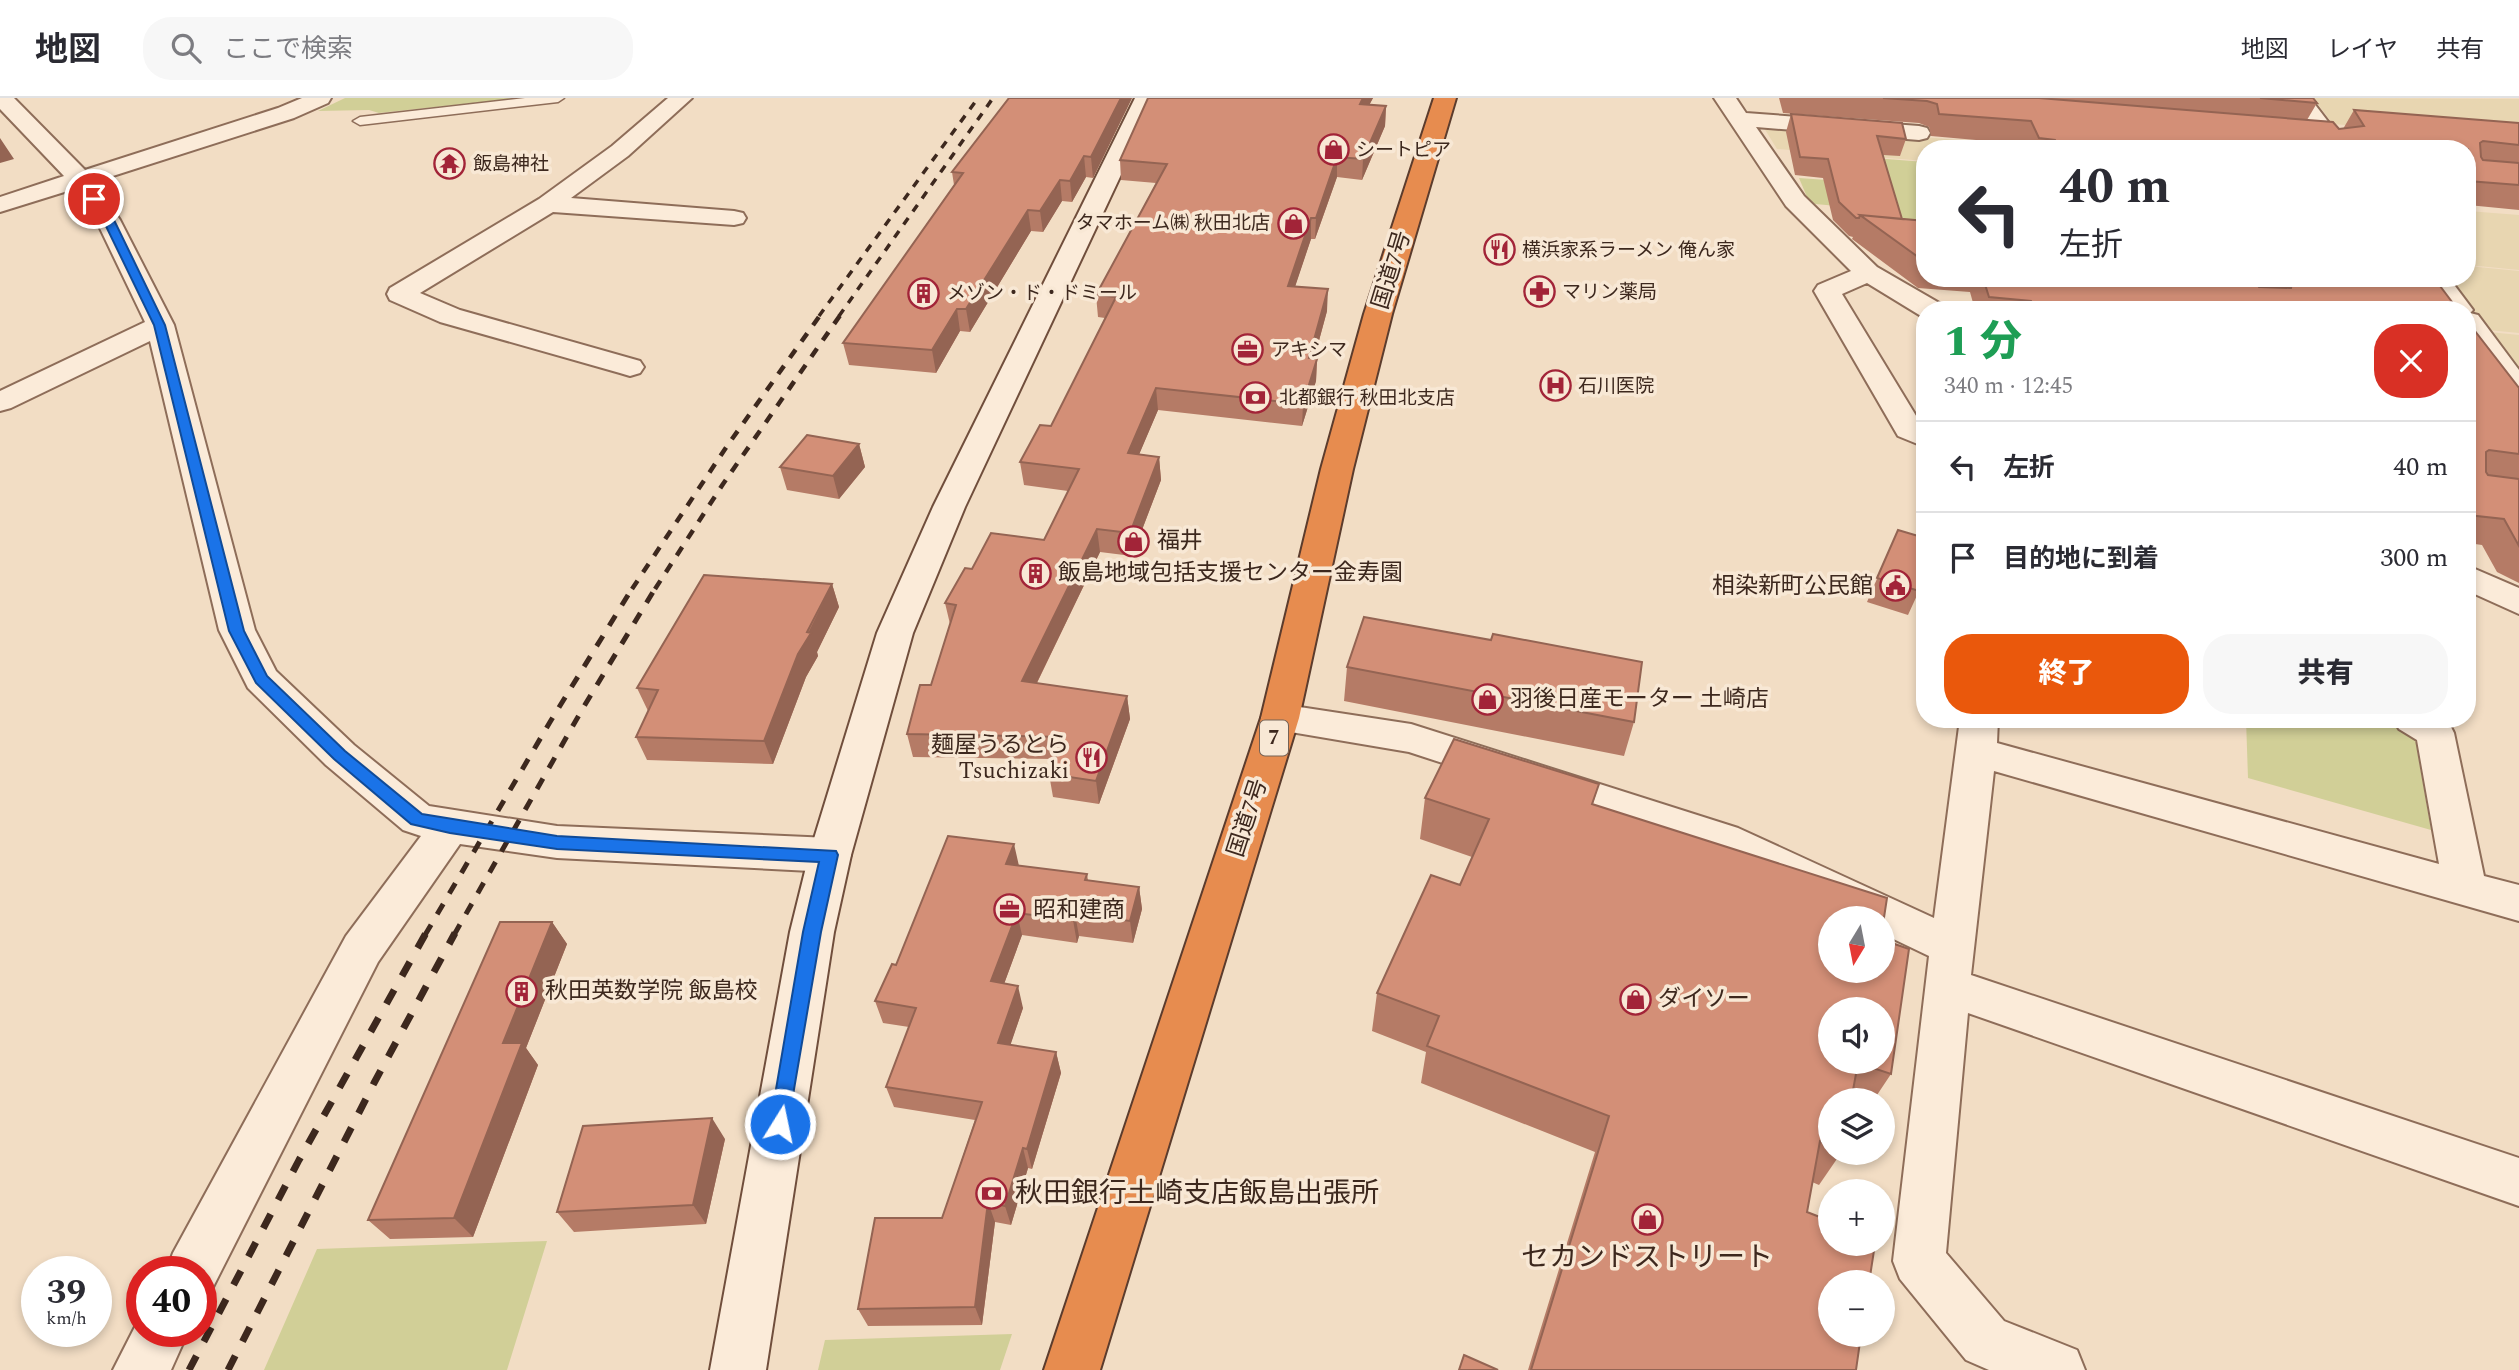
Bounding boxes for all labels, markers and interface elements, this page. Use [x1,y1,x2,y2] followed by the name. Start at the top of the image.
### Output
[143,17,633,80] search box
[35,25,101,75] text: 地図
[167,29,205,67] icon: search
[223,29,353,69] text: ここで検索
[2241,32,2289,68] text: 地図
[2327,32,2398,68] text: レイヤ
[2436,32,2484,68] text: 共有
[1316,133,1350,167] shop icon: シートピア
[1356,136,1451,165] place label: シートピア
[433,147,467,181] temple icon: 飯島神社
[473,150,549,179] place label: 飯島神社
[2059,150,2170,225] text: 40 m
[1944,168,2035,259] icon: left
[64,169,124,229] pin
[75,180,113,218] icon: arrive
[1276,206,1310,240] shop icon: タマホーム㈱ 秋田北店
[1076,209,1270,238] place label: タマホーム㈱ 秋田北店
[2059,221,2123,270] text: 左折
[1363,226,1421,314] street label: 国道7号
[1482,233,1516,267] restaurant icon: 横浜家系ラーメン 俺ん家
[1522,236,1735,265] place label: 横浜家系ラーメン 俺ん家
[1522,275,1556,309] pharmacy icon: マリン薬局
[907,276,941,310] building icon: メゾン・ド・ドミール
[1562,278,1657,307] place label: マリン薬局
[947,279,1137,308] place label: メゾン・ド・ドミール
[1944,311,2022,374] text: 1 分
[2374,324,2448,398] button: close
[1231,333,1265,367] office icon: アキシマ
[1271,336,1347,365] place label: アキシマ
[1538,369,1572,403] hospital icon: 石川医院
[1944,369,2073,404] text: 340 m · 12:45
[1578,372,1654,401] place label: 石川医院
[1239,381,1273,415] bank icon: 北都銀行 秋田北支店
[1279,384,1455,413] place label: 北都銀行 秋田北支店
[2393,447,2448,487] text: 40 m
[1944,448,1982,486] icon: left
[2003,448,2055,488] text: 左折
[1117,524,1151,558] shop icon: 福井
[1157,524,1203,559] place label: 福井
[2380,538,2448,578] text: 300 m
[1944,539,1982,577] icon: arrive
[2003,539,2159,579] text: 目的地に到着
[1018,556,1052,590] building icon: 飯島地域包括支援センター金寿園
[1058,556,1403,591] place label: 飯島地域包括支援センター金寿園
[1712,569,1873,604] place label: 相染新町公民館
[1879,569,1913,603] public building icon: 相染新町公民館
[1944,634,2189,714] button: 終了
[2203,634,2448,714] button: 共有
[1470,682,1504,716] shop icon: 羽後日産モーター 土崎店
[1510,682,1769,717] place label: 羽後日産モーター 土崎店
[1260,720,1288,756] road number: 7
[931,728,1069,789] place label: 麺屋うるとら Tsuchizaki
[1075,741,1109,775] restaurant icon: 麺屋うるとら Tsuchizaki
[1219,774,1277,862] street label: 国道7号
[993,893,1027,927] office icon: 昭和建商
[1033,893,1125,928] place label: 昭和建商
[1818,906,1895,984] north arrow
[1818,906,1895,1347] map controls
[505,974,539,1008] building icon: 秋田英数学院 飯島校
[545,974,758,1009] place label: 秋田英数学院 飯島校
[1618,982,1652,1016] shop icon: ダイソー
[1658,982,1750,1017] place label: ダイソー
[1818,997,1895,1074] button: sound
[743,1087,817,1161] position arrow
[1818,1088,1895,1165] button: layers
[1015,1172,1379,1215] place label: 秋田銀行土崎支店飯島出張所
[975,1176,1009,1210] bank icon: 秋田銀行土崎支店飯島出張所
[1818,1179,1895,1256] button: +
[1630,1203,1664,1237] shop icon: セカンドストリート
[1521,1236,1773,1279] place label: セカンドストリート
[126,1256,217,1347] speed limit sign: 40
[47,1266,86,1319] text: 39
[1818,1270,1895,1347] button: −
[46,1305,87,1332] text: km/h

